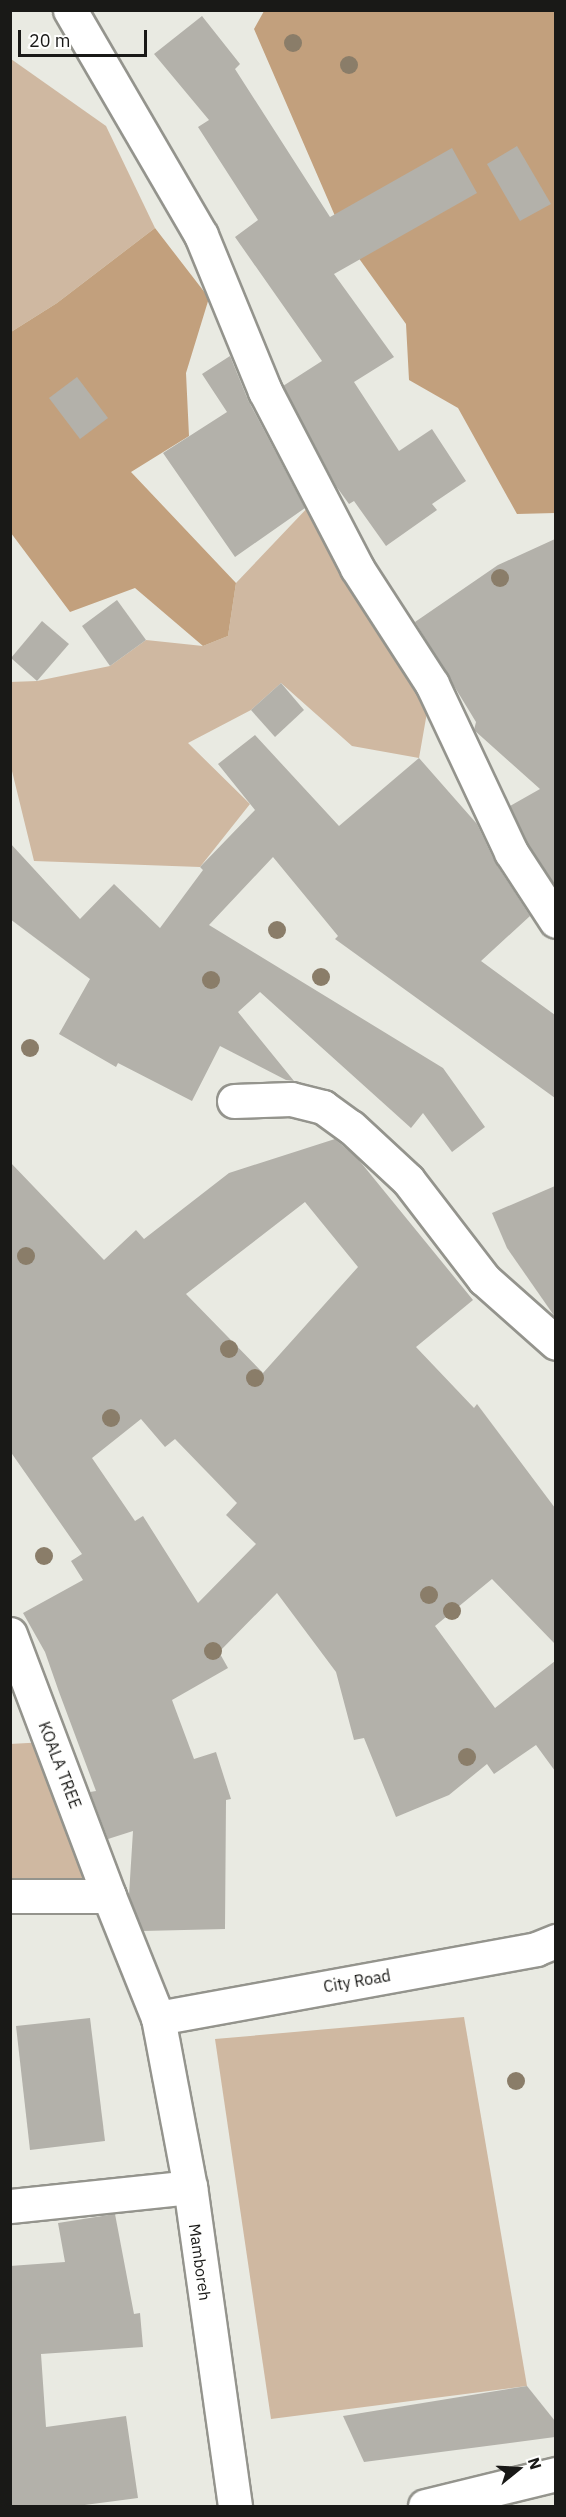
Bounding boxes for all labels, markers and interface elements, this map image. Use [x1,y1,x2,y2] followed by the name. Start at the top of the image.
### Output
[21,18,150,56] scale bar
[29,29,71,52] text: 20 m
[35,1719,85,1811] street label: KOALA TREE
[322,1966,392,1996] street label: City Road
[185,2222,215,2302] street label: Mamboreh
[488,2439,548,2499] north arrow
[524,2455,546,2472] text: N

